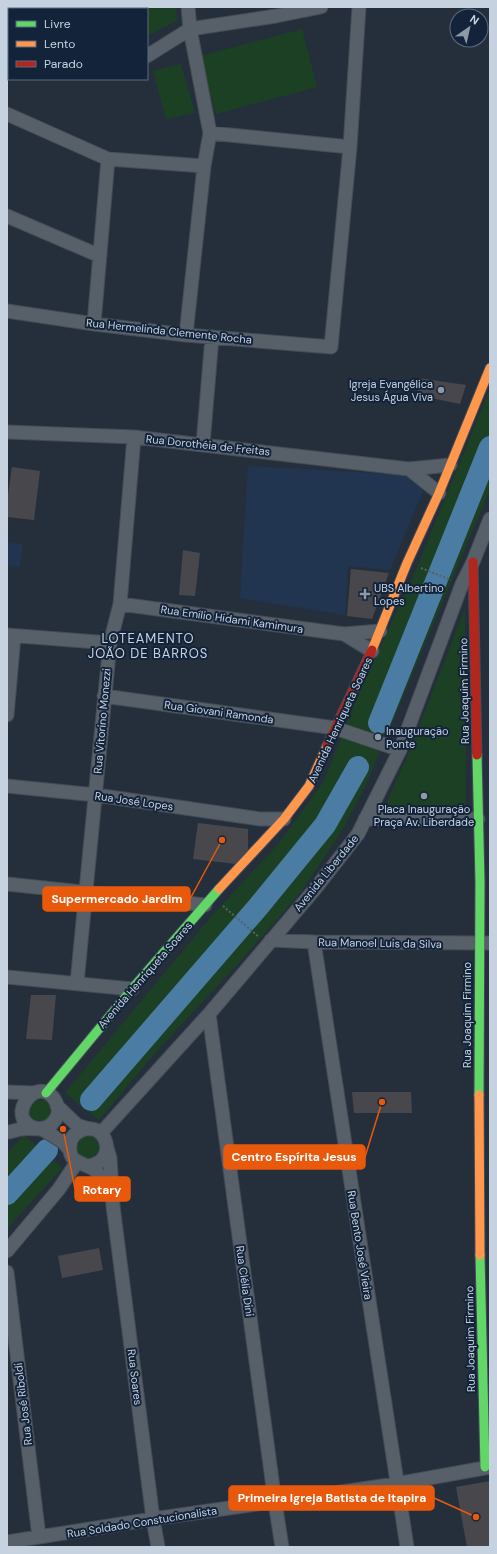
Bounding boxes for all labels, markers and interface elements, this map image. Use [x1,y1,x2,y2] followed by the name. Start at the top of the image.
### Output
[8,8,148,80] legend
[449,8,489,48] north arrow
[467,12,482,28] text: N
[44,16,71,32] text: Livre
[44,36,75,52] text: Lento
[44,56,83,72] text: Parado
[86,315,253,347] street label: Rua Hermelinda Clemente Rocha
[349,377,433,404] place label: Igreja Evangélica Jesus Água Viva
[436,385,446,395] marker: Igreja Evangélica Jesus Água Viva
[145,432,271,458] street label: Rua Dorothéia de Freitas
[374,581,444,608] place label: UBS Albertino Lopes
[359,588,371,600] marker: UBS Albertino Lopes
[160,602,304,636] street label: Rua Emílio Hidami Kamimura
[88,630,208,662] district label: LOTEAMENTO JOÃO DE BARROS
[456,638,472,744] street label: Rua Joaquim Firmino
[305,655,375,785] street label: Avenida Henriqueta Soares
[90,668,114,774] street label: Rua Vitorino Monezzi
[163,697,275,727] street label: Rua Giovani Ramonda
[386,724,448,751] place label: Inauguração Ponte
[373,732,383,742] marker: Inauguração Ponte
[94,789,174,813] street label: Rua José Lopes
[419,791,429,801] marker: Placa Inauguração Praça Av. Liberdade
[374,802,474,829] place label: Placa Inauguração Praça Av. Liberdade
[291,832,361,914] street label: Avenida Liberdade
[43,887,190,911] callout: Supermercado Jardim
[51,891,183,907] text: Supermercado Jardim
[95,919,195,1031] street label: Avenida Henriqueta Soares
[318,935,442,951] street label: Rua Manoel Luis da Silva
[460,962,474,1068] street label: Rua Joaquim Firmino
[224,1145,365,1169] callout: Centro Espírita Jesus
[231,1149,357,1165] text: Centro Espírita Jesus
[75,1177,130,1201] callout: Rotary
[83,1182,122,1198] text: Rotary
[344,1189,376,1301] street label: Rua Bento José Vieira
[233,1245,257,1317] street label: Rua Clélia Dini
[462,1286,478,1392] street label: Rua Joaquim Firmino
[125,1348,145,1406] street label: Rua Soares
[11,1362,35,1446] street label: Rua José Riboldi
[229,1486,434,1510] callout: Primeira Igreja Batista de Itapira
[238,1490,426,1506] text: Primeira Igreja Batista de Itapira
[66,1503,218,1541] street label: Rua Soldado Constucionalista

